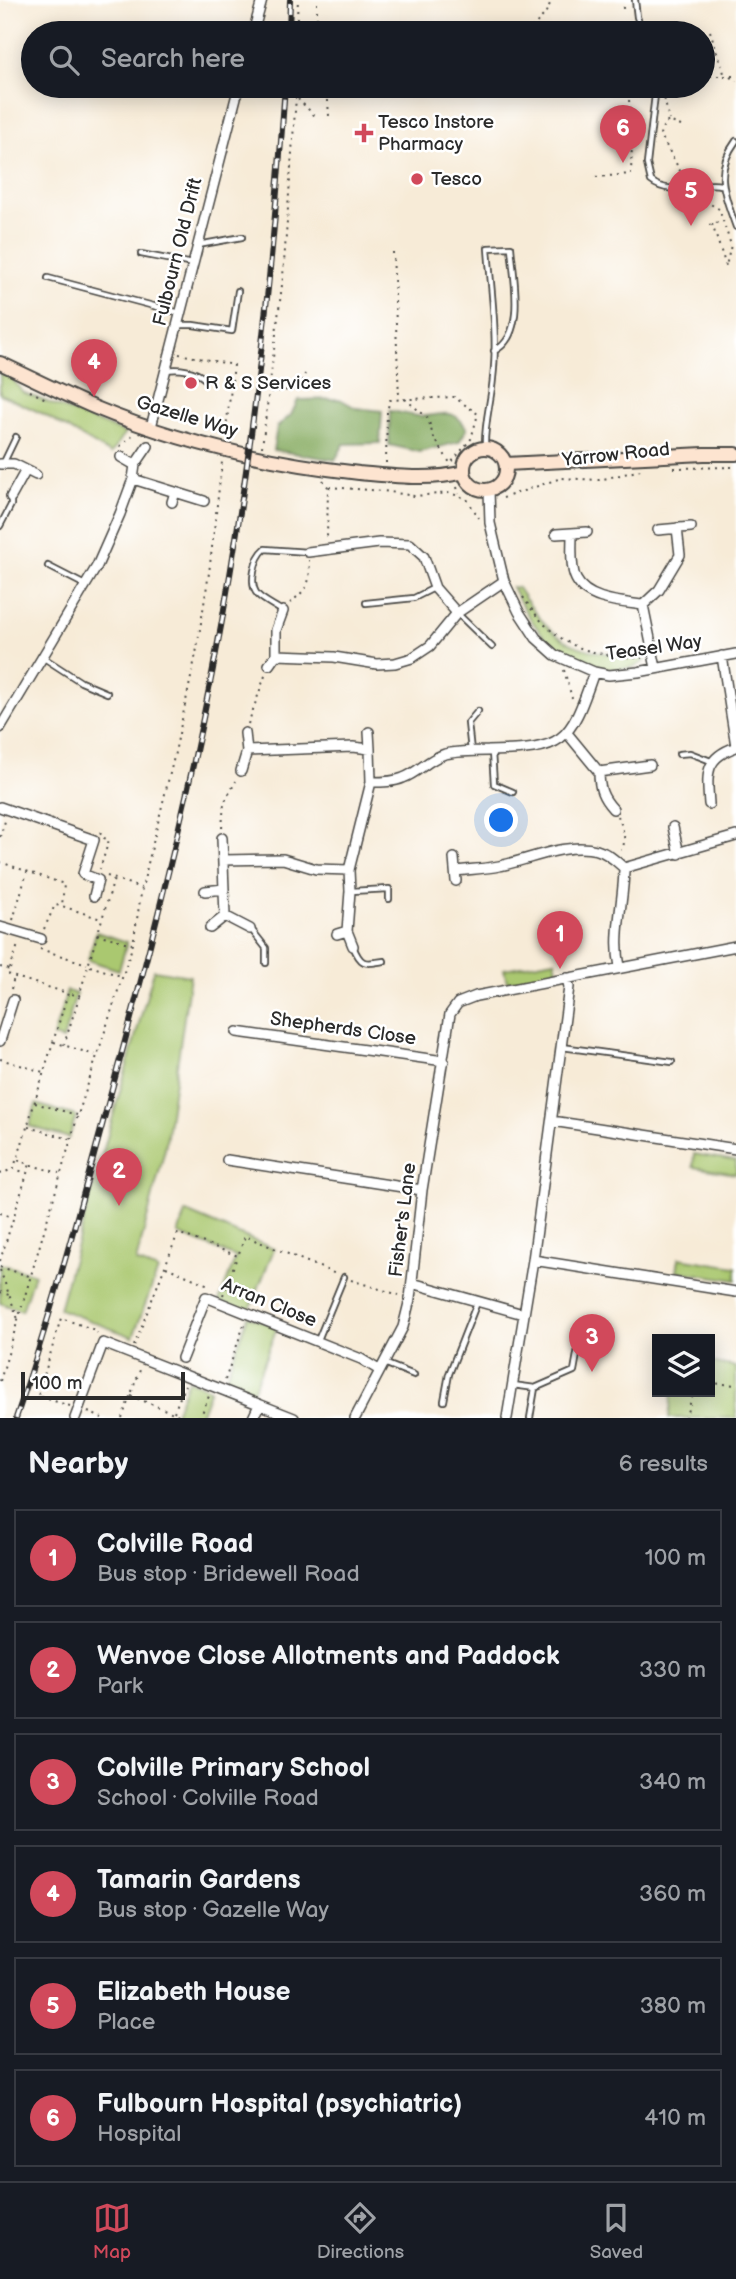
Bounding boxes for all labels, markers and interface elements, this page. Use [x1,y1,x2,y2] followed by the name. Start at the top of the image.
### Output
[21,21,715,98] search box
[45,41,83,79] icon: search
[101,44,245,75] text: Search here
[600,105,646,163] pin: 6
[378,111,494,156] place label: Tesco Instore Pharmacy
[356,125,372,141] marker: Tesco Instore Pharmacy
[431,168,482,191] place label: Tesco
[668,168,714,226] pin: 5
[409,171,425,187] marker: Tesco
[148,175,208,329] street label: Fulbourn Old Drift
[71,339,117,397] pin: 4
[205,372,331,395] place label: R & S Services
[183,375,199,391] marker: R & S Services
[134,391,241,443] street label: Gazelle Way
[560,438,671,472] street label: Yarrow Road
[605,630,704,666] street label: Teasel Way
[484,803,518,837] your location
[537,911,583,969] pin: 1
[269,1007,417,1051] street label: Shepherds Close
[96,1148,142,1206] pin: 2
[385,1162,421,1278] street label: Fisher's Lane
[218,1273,320,1333] street label: Arran Close
[569,1314,615,1372] pin: 3
[652,1334,715,1397] map controls
[652,1334,715,1397] button: layers
[21,1369,186,1401] scale bar
[32,1372,83,1395] text: 100 m
[28,1446,128,1482] text: Nearby
[619,1450,708,1478] text: 6 results
[97,1529,253,1560] text: Colville Road
[48,1544,58,1572] text: 1
[645,1544,706,1572] text: 100 m
[97,1560,360,1588] text: Bus stop · Bridewell Road
[97,1641,560,1672] text: Wenvoe Close Allotments and Paddock
[46,1656,60,1684] text: 2
[639,1656,706,1684] text: 330 m
[97,1672,143,1700] text: Park
[97,1753,370,1784] text: Colville Primary School
[46,1768,60,1796] text: 3
[639,1768,706,1796] text: 340 m
[97,1784,319,1812] text: School · Colville Road
[97,1865,300,1896] text: Tamarin Gardens
[46,1880,60,1908] text: 4
[639,1880,706,1908] text: 360 m
[97,1896,329,1924] text: Bus stop · Gazelle Way
[97,1977,290,2008] text: Elizabeth House
[46,1992,60,2020] text: 5
[640,1992,706,2020] text: 380 m
[97,2008,155,2036] text: Place
[97,2089,462,2120] text: Fulbourn Hospital (psychiatric)
[46,2104,60,2132] text: 6
[644,2104,706,2132] text: 410 m
[97,2120,182,2148] text: Hospital
[93,2199,131,2264] tab: Map
[317,2199,404,2264] tab: Directions
[590,2199,643,2264] tab: Saved

